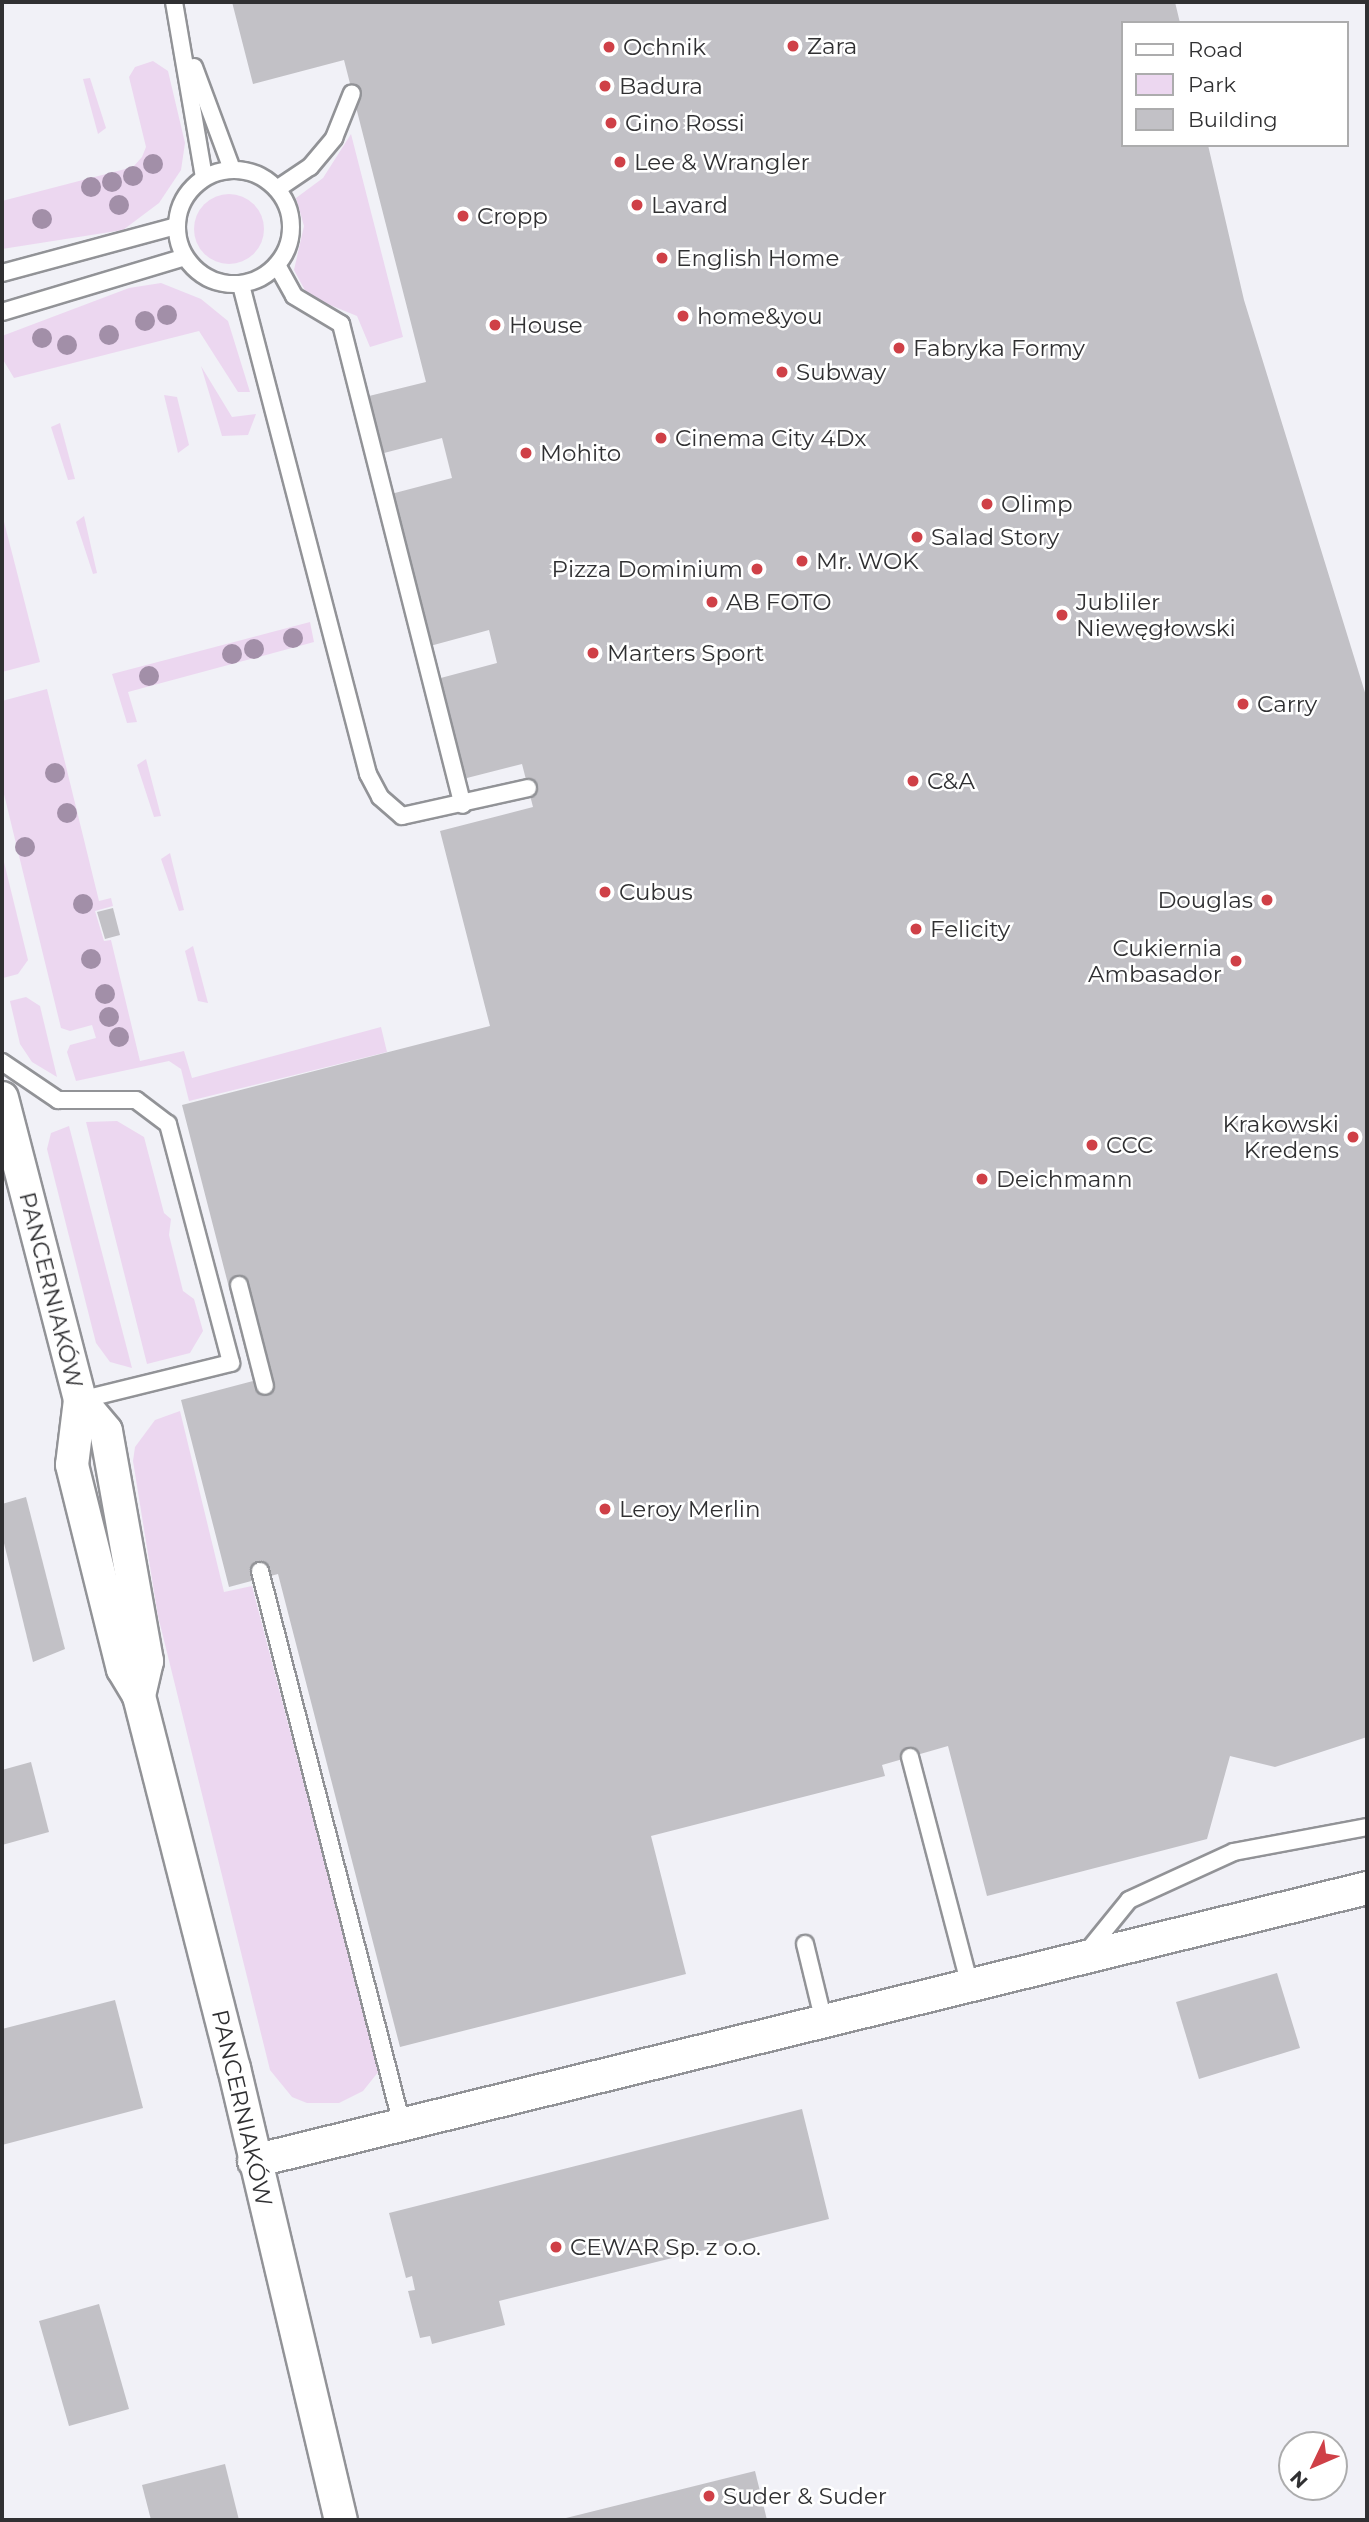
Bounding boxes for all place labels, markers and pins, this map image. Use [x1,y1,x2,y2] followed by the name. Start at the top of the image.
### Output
[807,32,857,60] place label: Zara
[623,33,706,61] place label: Ochnik
[785,38,801,54] marker: Zara
[601,39,617,55] marker: Ochnik
[619,72,703,100] place label: Badura
[597,78,613,94] marker: Badura
[625,109,745,137] place label: Gino Rossi
[603,115,619,131] marker: Gino Rossi
[634,148,810,176] place label: Lee & Wrangler
[612,154,628,170] marker: Lee & Wrangler
[651,191,728,219] place label: Lavard
[629,197,645,213] marker: Lavard
[477,202,548,230] place label: Cropp
[455,208,471,224] marker: Cropp
[676,244,839,272] place label: English Home
[654,250,670,266] marker: English Home
[697,302,823,330] place label: home&you
[675,308,691,324] marker: home&you
[509,311,583,339] place label: House
[487,317,503,333] marker: House
[913,334,1085,362] place label: Fabryka Formy
[891,340,907,356] marker: Fabryka Formy
[796,358,886,386] place label: Subway
[774,364,790,380] marker: Subway
[675,424,866,452] place label: Cinema City 4Dx
[653,430,669,446] marker: Cinema City 4Dx
[540,439,621,467] place label: Mohito
[518,445,534,461] marker: Mohito
[1001,490,1073,518] place label: Olimp
[979,496,995,512] marker: Olimp
[931,523,1059,551] place label: Salad Story
[909,529,925,545] marker: Salad Story
[816,547,919,575] place label: Mr. WOK
[794,553,810,569] marker: Mr. WOK
[552,555,743,583] place label: Pizza Dominium
[749,561,765,577] marker: Pizza Dominium
[726,588,832,616] place label: AB FOTO
[1076,588,1236,642] place label: Jubliler Niewęgłowski
[704,594,720,610] marker: AB FOTO
[1054,607,1070,623] marker: Jubliler Niewęgłowski
[607,639,764,667] place label: Marters Sport
[585,645,601,661] marker: Marters Sport
[1257,690,1317,718] place label: Carry
[1235,696,1251,712] marker: Carry
[927,767,975,795] place label: C&A
[905,773,921,789] marker: C&A
[619,878,693,906] place label: Cubus
[597,884,613,900] marker: Cubus
[1157,886,1253,914] place label: Douglas
[1259,892,1275,908] marker: Douglas
[930,915,1010,943] place label: Felicity
[908,921,924,937] marker: Felicity
[1088,934,1222,988] place label: Cukiernia Ambasador
[1228,953,1244,969] marker: Cukiernia Ambasador
[1222,1110,1339,1164] place label: Krakowski Kredens
[1345,1129,1361,1145] marker: Krakowski Kredens
[1106,1131,1153,1159] place label: CCC
[1084,1137,1100,1153] marker: CCC
[996,1165,1132,1193] place label: Deichmann
[974,1171,990,1187] marker: Deichmann
[619,1495,761,1523] place label: Leroy Merlin
[597,1501,613,1517] marker: Leroy Merlin
[570,2233,761,2261] place label: CEWAR Sp. z o.o.
[548,2239,564,2255] marker: CEWAR Sp. z o.o.
[723,2482,887,2510] place label: Suder & Suder
[701,2488,717,2504] marker: Suder & Suder

